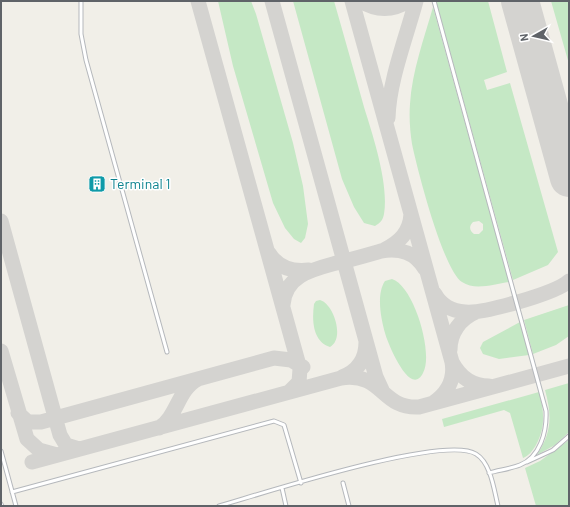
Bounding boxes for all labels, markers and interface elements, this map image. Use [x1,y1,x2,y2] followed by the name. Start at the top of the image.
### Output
[514,16,554,56] north arrow
[517,33,531,42] text: N
[87,174,107,194] building icon: Terminal 1
[110,175,170,192] place label: Terminal 1

